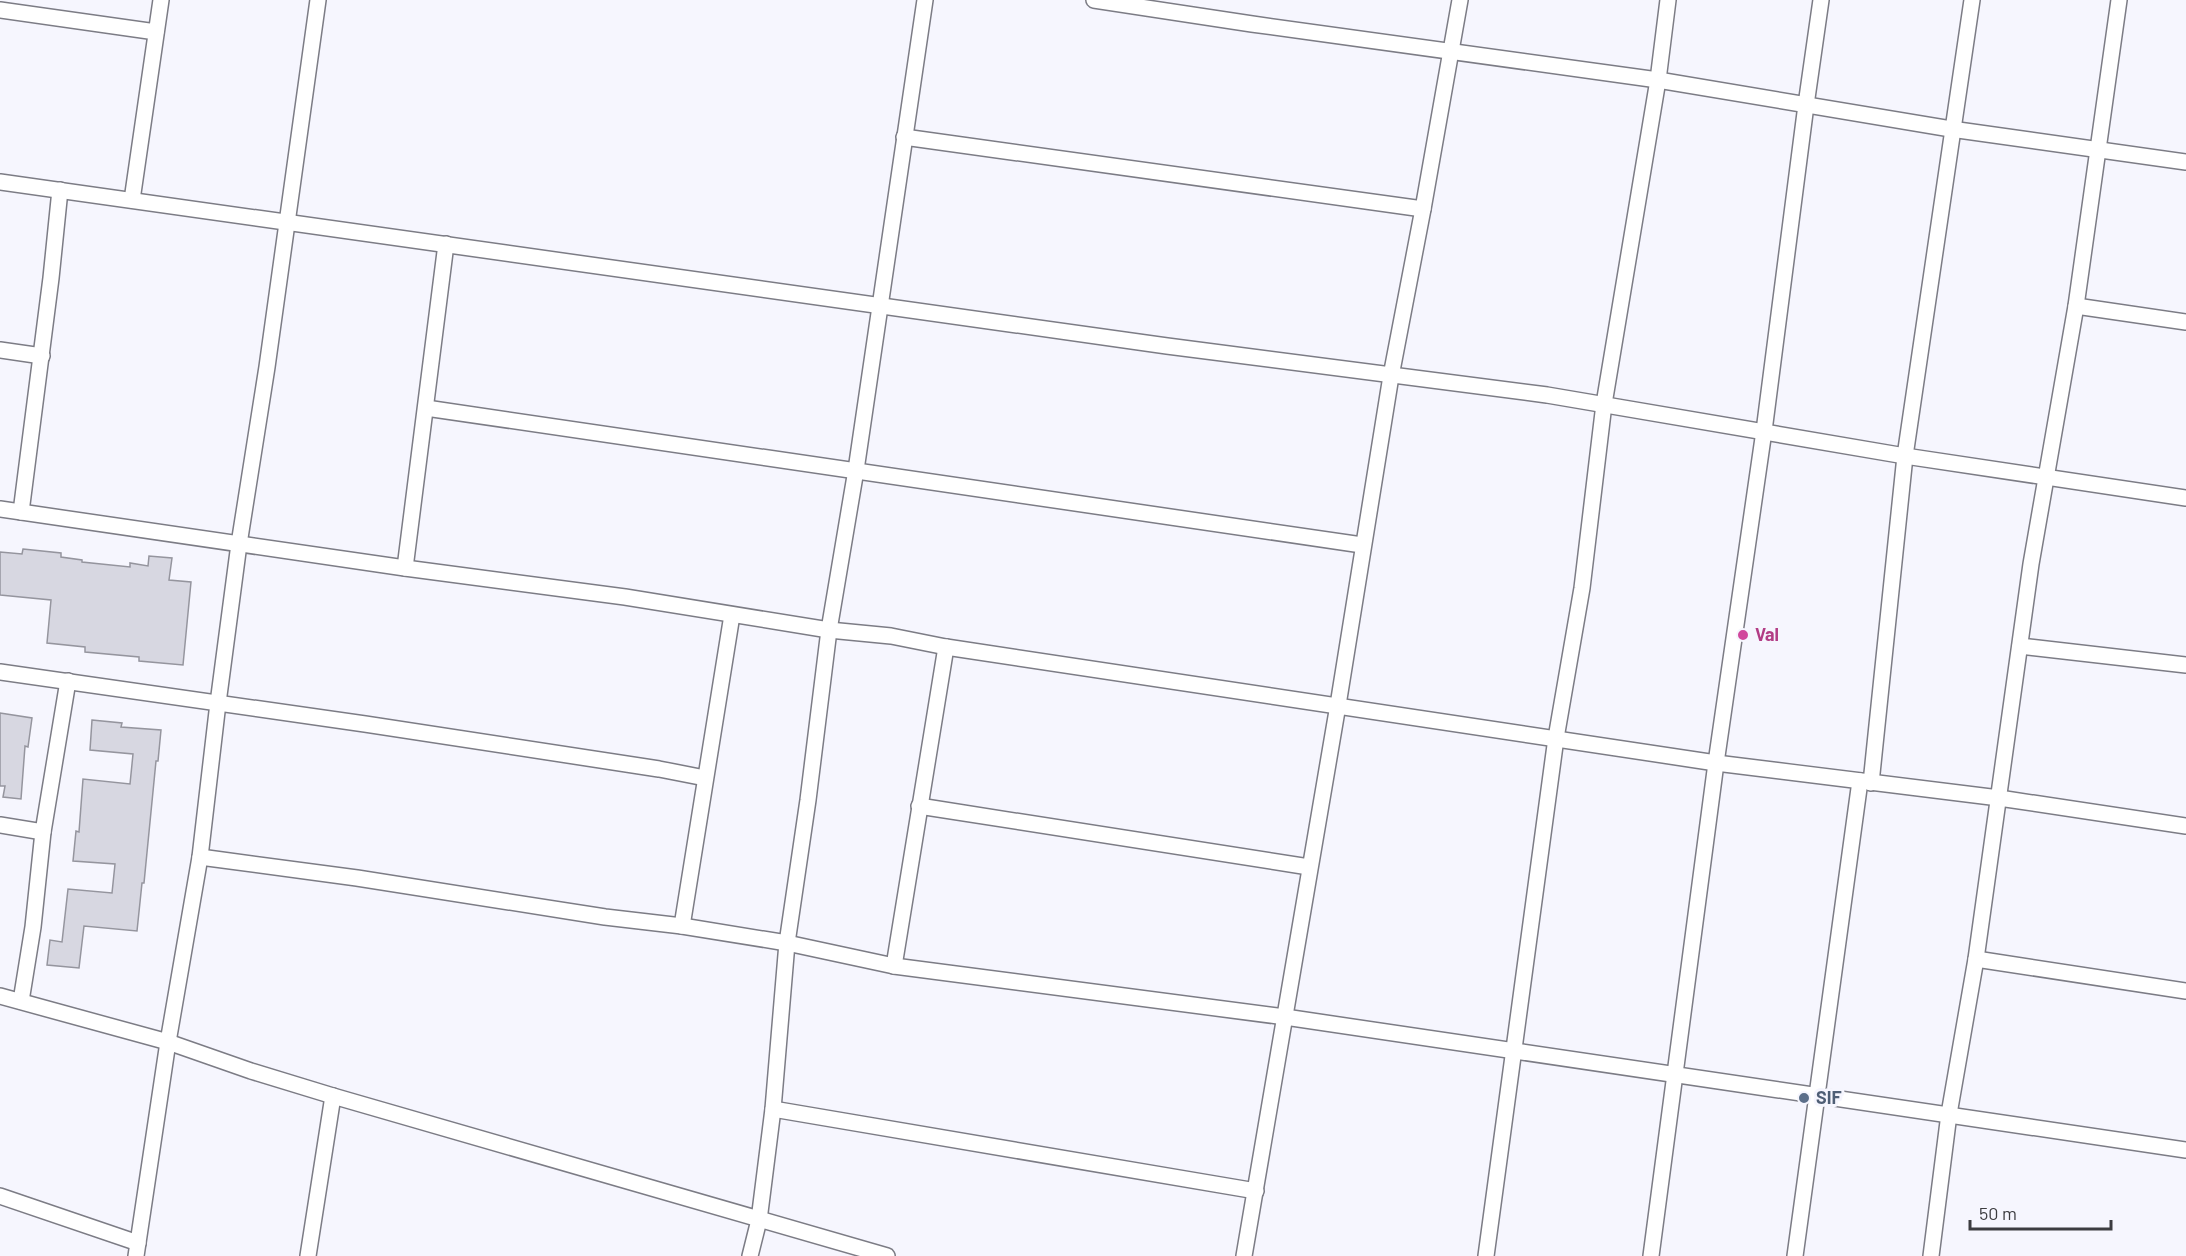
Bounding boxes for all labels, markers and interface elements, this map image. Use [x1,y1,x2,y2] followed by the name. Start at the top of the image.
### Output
[1755,623,1779,645] place label: Val
[1736,628,1750,642] marker: Val
[1816,1086,1842,1108] place label: SIF
[1797,1091,1811,1105] marker: SIF
[1970,1193,2111,1231] scale bar
[1979,1202,2017,1224] text: 50 m

